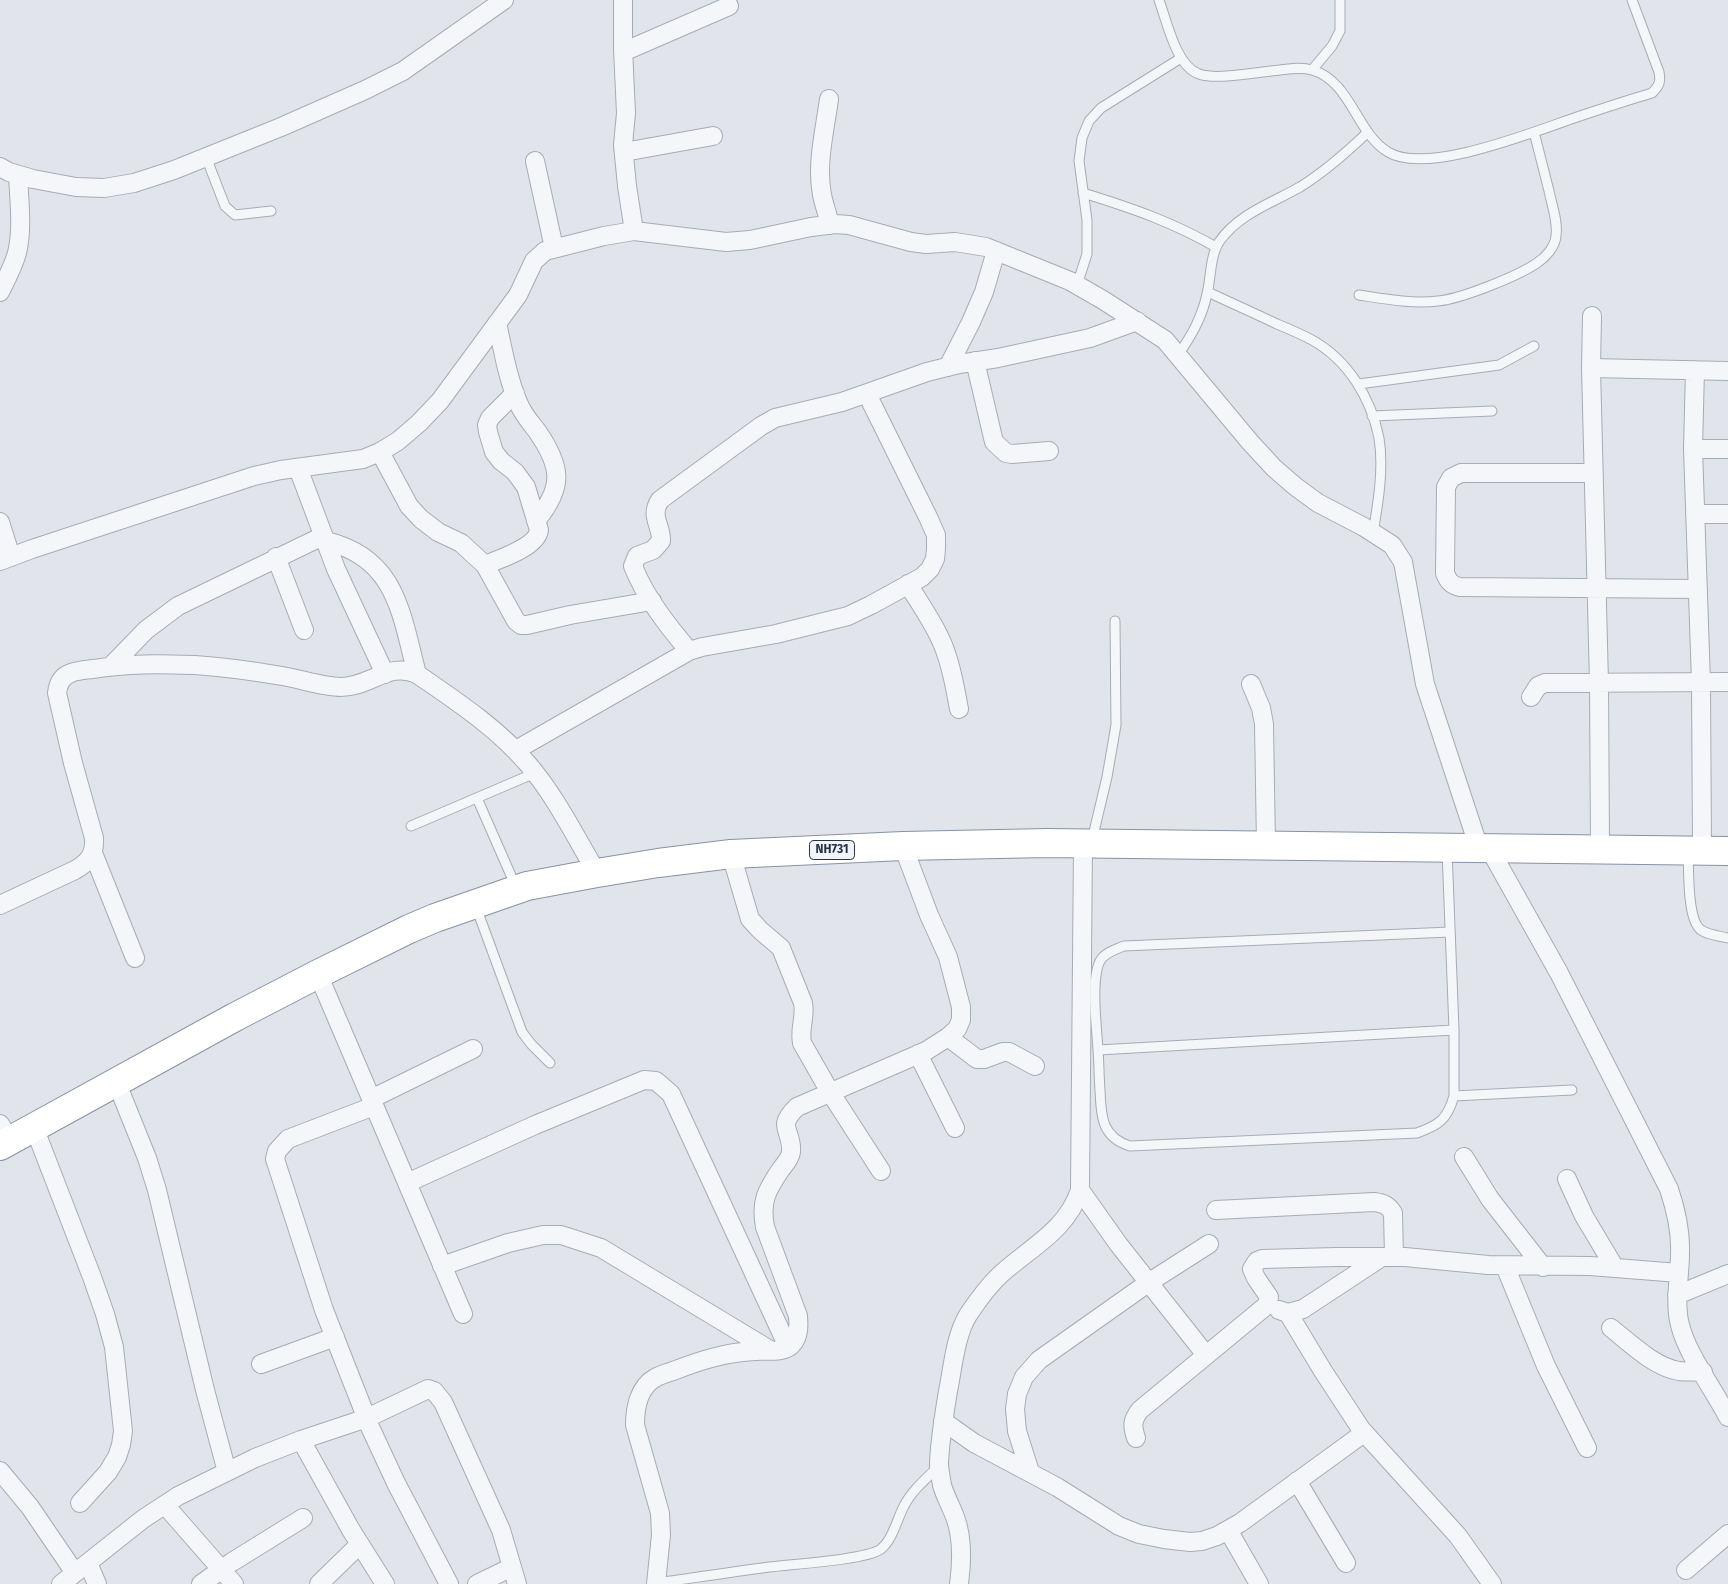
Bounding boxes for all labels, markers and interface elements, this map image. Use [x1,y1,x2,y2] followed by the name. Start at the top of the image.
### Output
[810,840,854,860] road number: NH731

